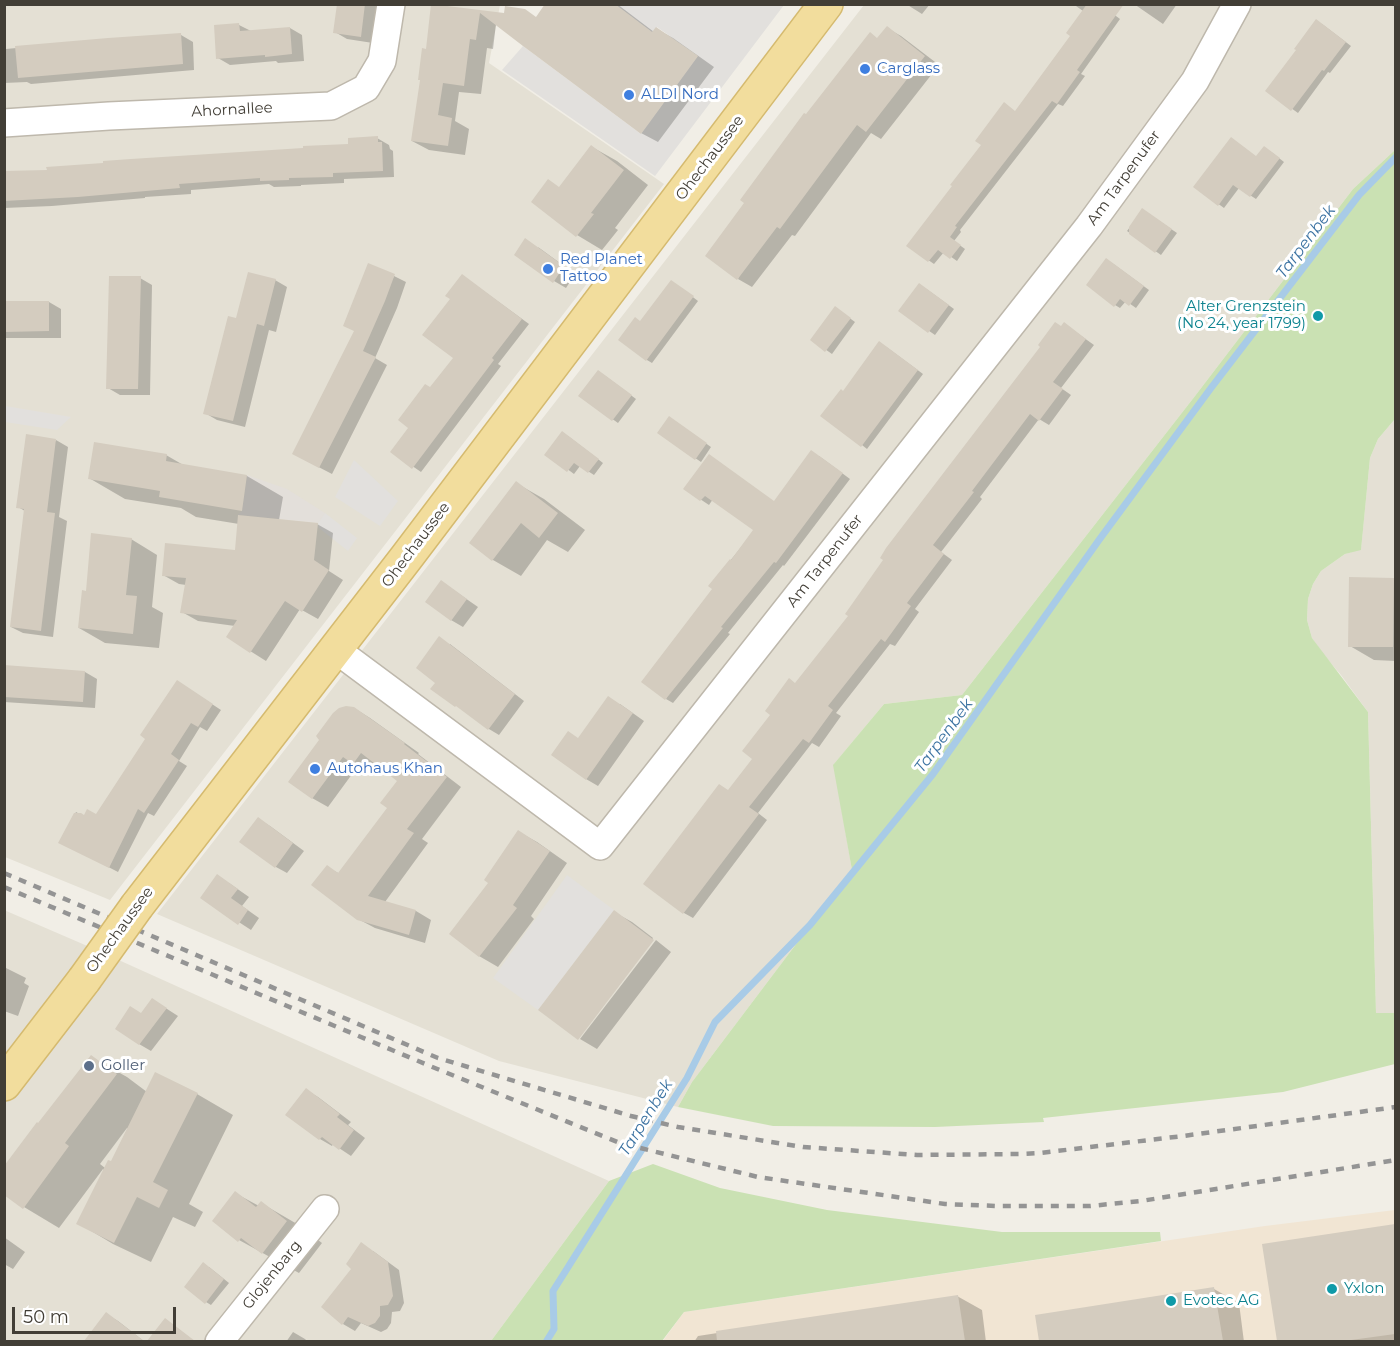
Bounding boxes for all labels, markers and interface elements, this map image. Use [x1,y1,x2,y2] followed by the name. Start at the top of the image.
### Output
[877,60,940,78] place label: Carglass
[858,62,872,76] marker: Carglass
[641,86,719,104] place label: ALDI Nord
[622,88,636,102] marker: ALDI Nord
[191,99,273,121] street label: Ahornallee
[672,112,748,204] street label: Ohechaussee
[1084,127,1164,229] street label: Am Tarpenufer
[1272,202,1340,282] water label: Tarpenbek
[560,251,643,286] place label: Red Planet Tattoo
[541,262,555,276] marker: Red Planet Tattoo
[1177,298,1306,333] place label: Alter Grenzstein (No 24, year 1799)
[1311,309,1325,323] marker: Alter Grenzstein (No 24, year 1799)
[378,499,454,591] street label: Ohechaussee
[783,511,867,611] street label: Am Tarpenufer
[911,695,977,777] water label: Tarpenbek
[327,760,443,778] place label: Autohaus Khan
[308,762,322,776] marker: Autohaus Khan
[83,883,157,977] street label: Ohechaussee
[101,1057,145,1075] place label: Goller
[82,1059,96,1073] marker: Goller
[615,1076,677,1160] water label: Tarpenbek
[239,1237,305,1313] street label: Glojenbarg
[1344,1280,1384,1298] place label: Yxlon
[1325,1282,1339,1296] marker: Yxlon
[1183,1292,1260,1310] place label: Evotec AG
[1164,1294,1178,1308] marker: Evotec AG
[15,1295,178,1333] scale bar
[23,1306,69,1328] text: 50 m

